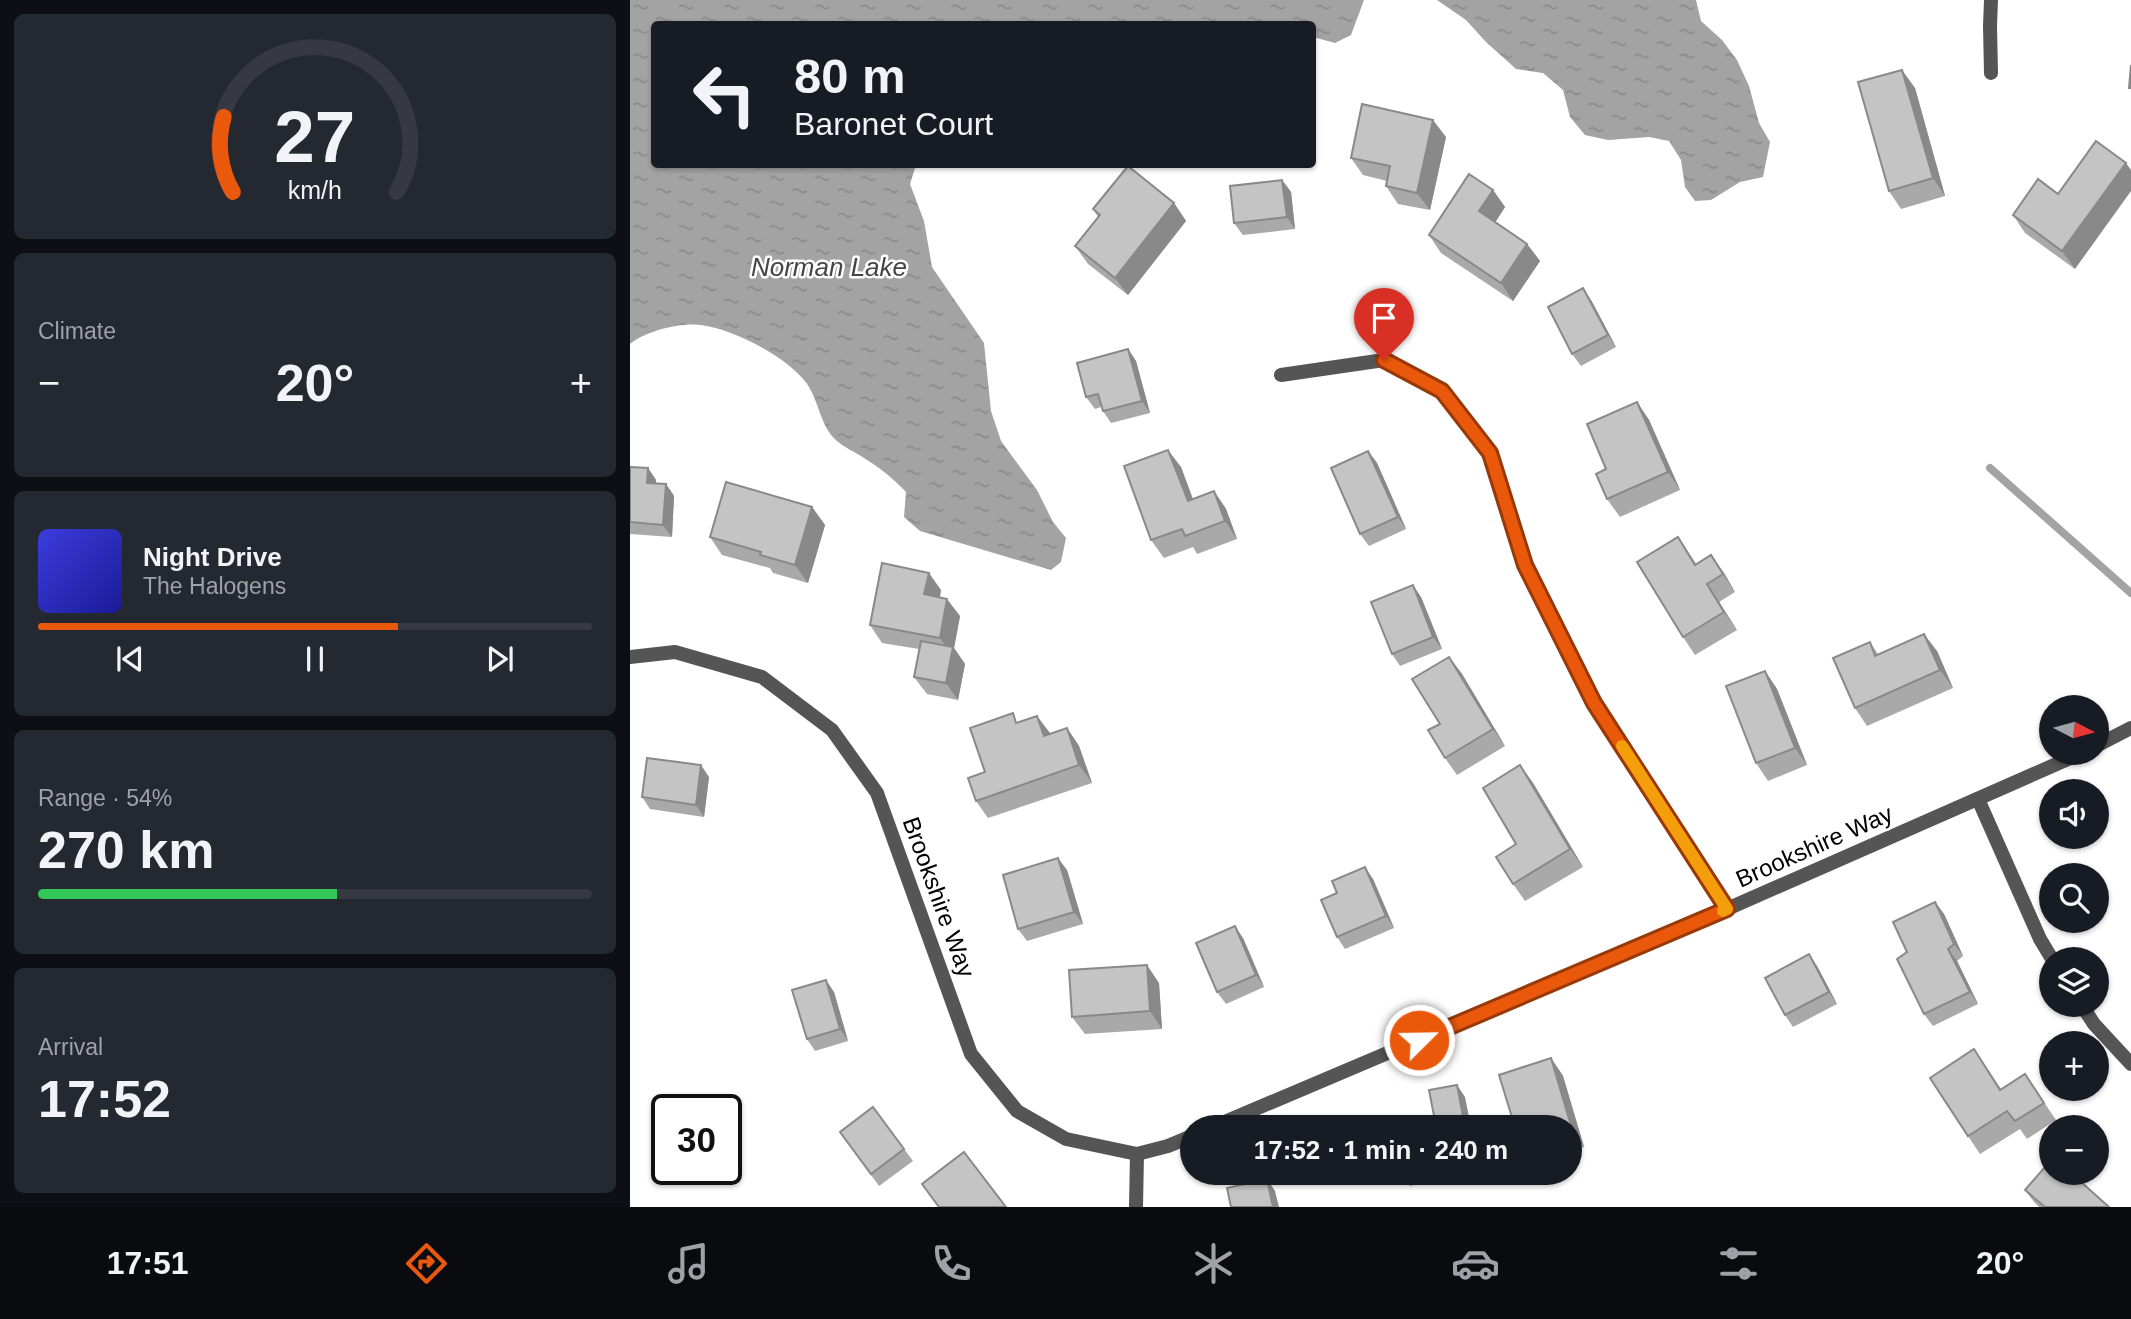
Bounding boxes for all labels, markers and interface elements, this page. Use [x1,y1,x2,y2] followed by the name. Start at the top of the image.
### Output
[679,49,770,140] icon: left
[794,49,906,103] text: 80 m
[275,97,355,178] text: 27
[794,106,993,142] text: Baronet Court
[288,176,342,204] text: km/h
[751,252,907,282] water label: Norman Lake
[1354,288,1414,360] pin
[1365,299,1403,337] icon: arrive
[38,318,116,344] text: Climate
[276,354,354,412] text: 20°
[38,362,60,404] text: −
[570,362,592,404] text: +
[143,542,282,572] text: Night Drive
[143,573,286,599] text: The Halogens
[111,640,149,678] icon: previous
[296,640,334,678] icon: pause
[481,640,519,678] icon: next
[2039,695,2109,765] north arrow
[2039,695,2109,1185] map controls
[2039,779,2109,849] button: sound
[38,785,172,811] text: Range · 54%
[1732,799,1896,893] street label: Brookshire Way
[897,813,981,981] street label: Brookshire Way
[38,821,214,879] text: 270 km
[2039,863,2109,933] button: search
[2039,947,2109,1017] button: layers
[1382,1003,1456,1077] position arrow
[2039,1031,2109,1101] button: +
[38,1034,103,1060] text: Arrival
[38,1070,171,1128] text: 17:52
[651,1094,742,1185] speed limit sign: 30
[2039,1115,2109,1185] button: −
[1254,1135,1508,1165] text: 17:52 · 1 min · 240 m
[402,1239,451,1288] icon: directions
[664,1239,713,1288] icon: music
[927,1239,976,1288] icon: phone
[1189,1239,1238,1288] icon: climate
[1451,1239,1500,1288] icon: car
[1714,1239,1763,1288] icon: filters
[107,1245,189,1281] text: 17:51
[1976,1245,2024,1281] text: 20°

